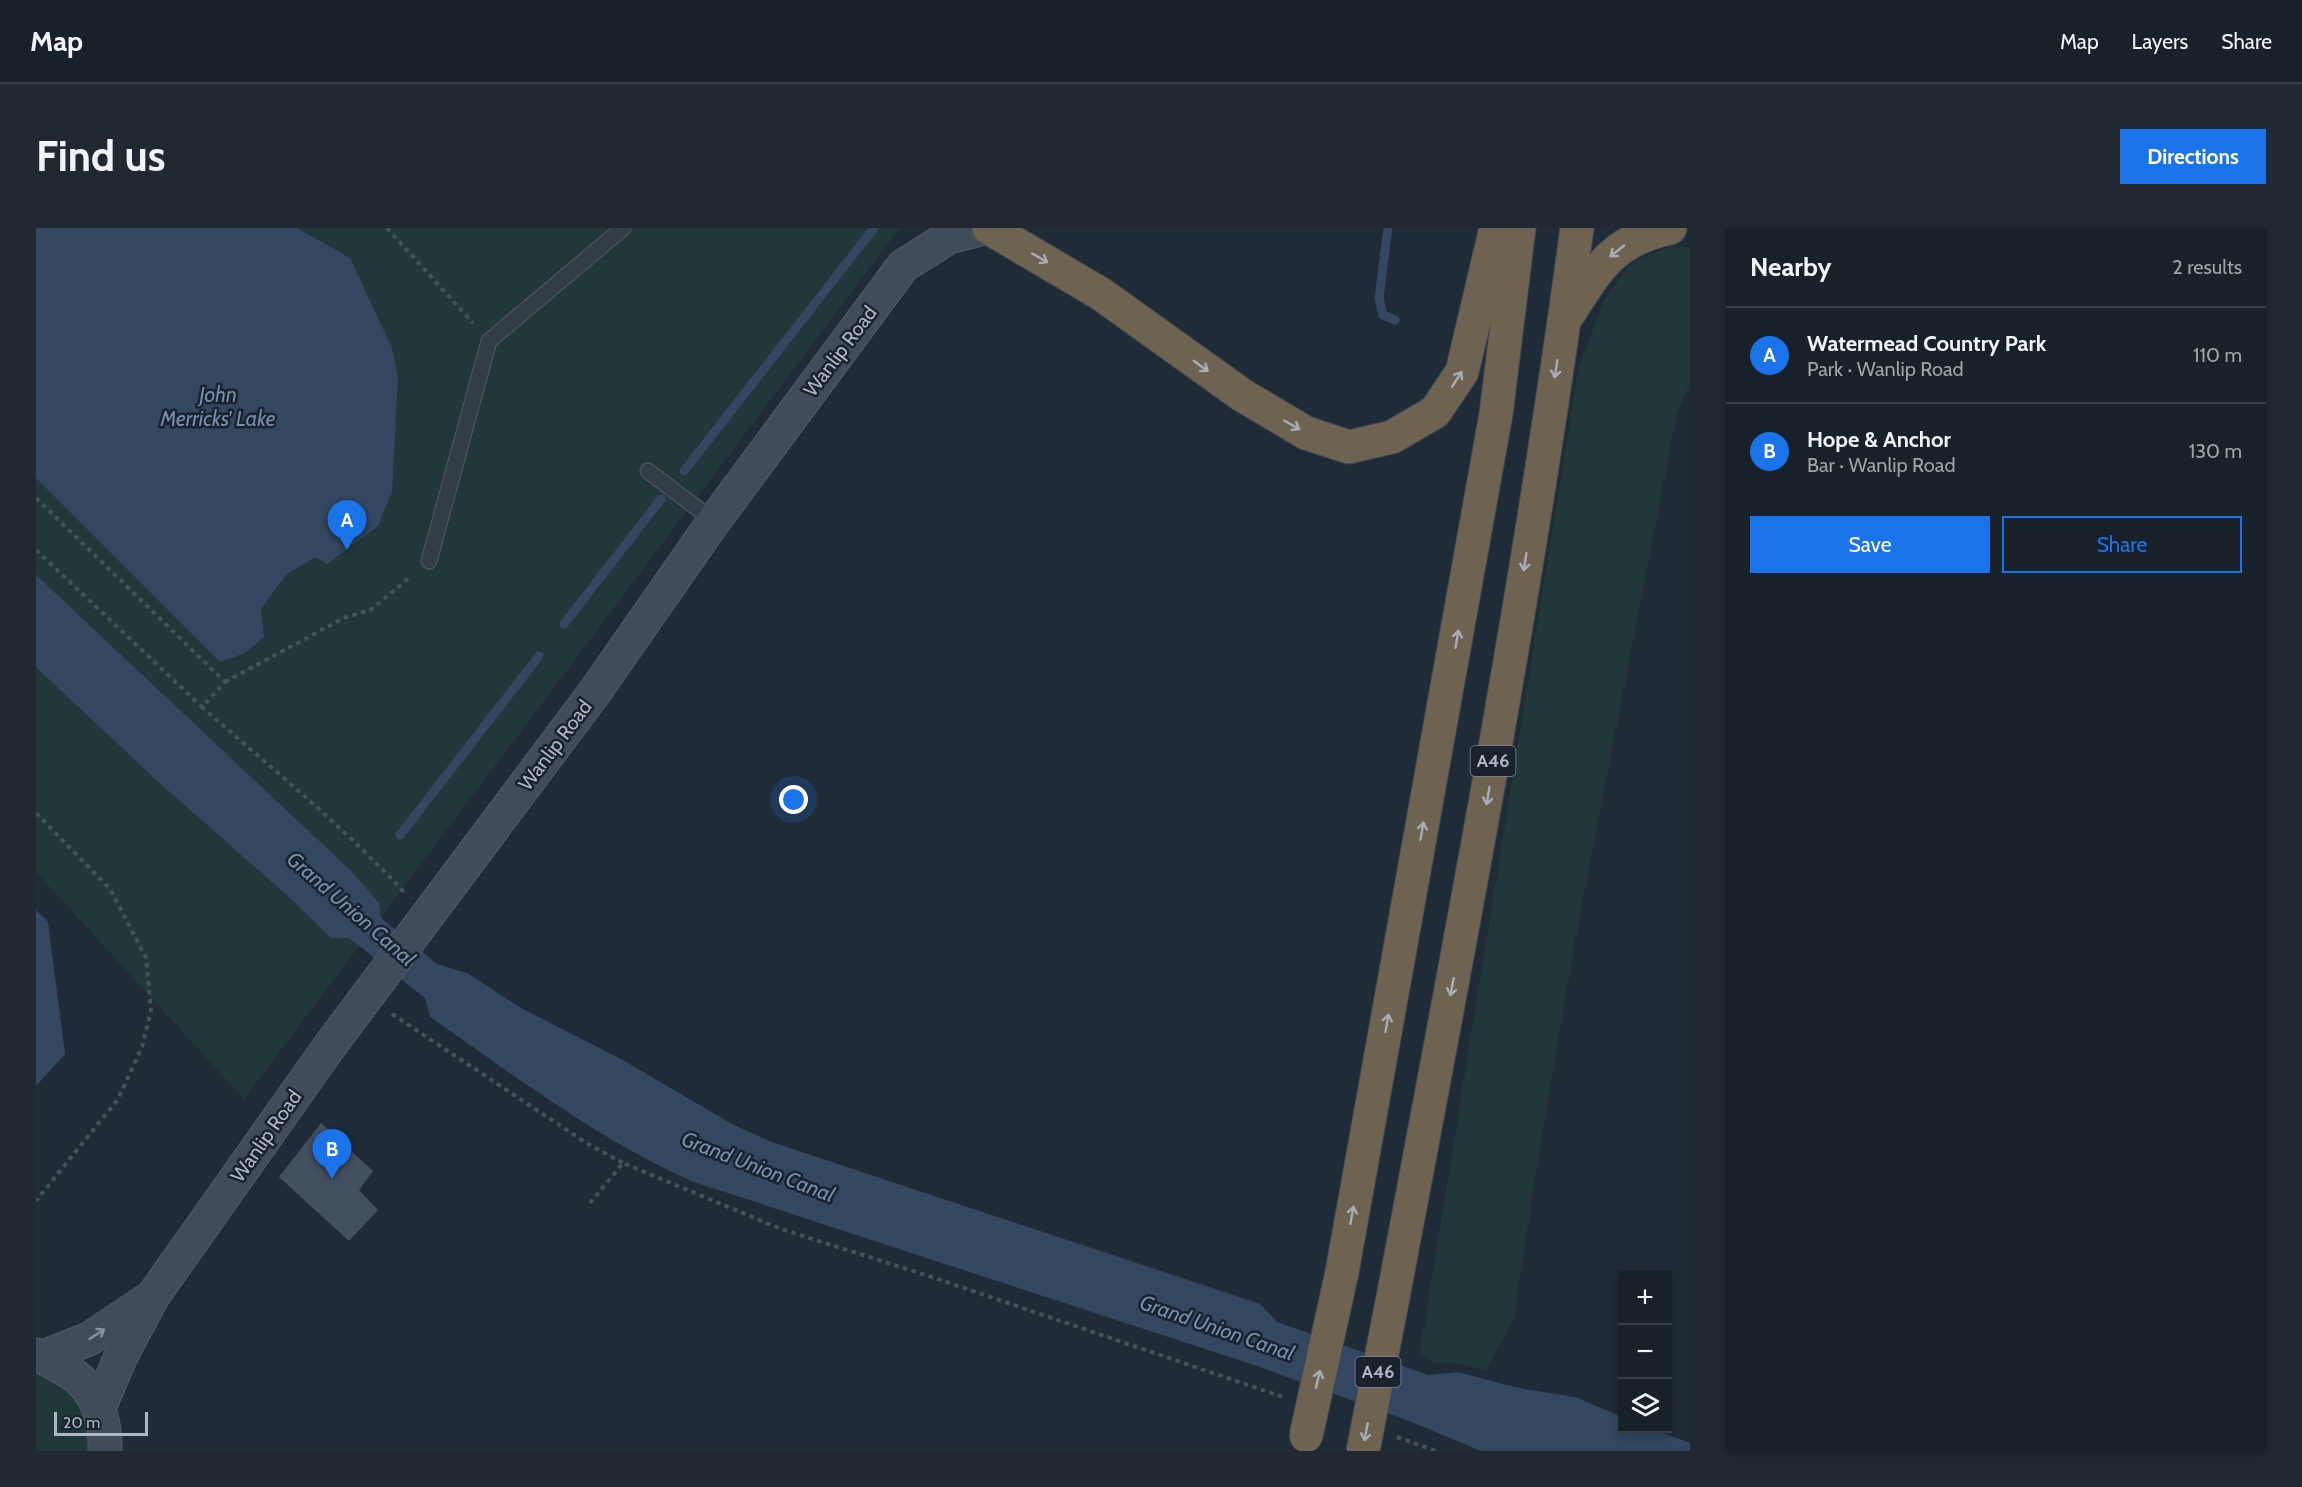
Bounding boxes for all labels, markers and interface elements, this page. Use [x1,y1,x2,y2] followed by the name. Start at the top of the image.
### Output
[30,24,83,58] text: Map
[2060,29,2099,54] text: Map
[2132,29,2188,54] text: Layers
[2221,29,2272,54] text: Share
[2120,129,2266,184] button: Directions
[36,130,165,182] text: Find us
[1609,244,1625,257] one-way arrow
[1750,251,1831,283] text: Nearby
[1031,252,1048,264] one-way arrow
[2172,255,2242,279] text: 2 results
[798,301,882,401] street label: Wanlip Road
[1807,330,2046,357] text: Watermead Country Park
[1763,343,1776,367] text: A
[2193,343,2242,367] text: 110 m
[1807,357,1964,381] text: Park · Wanlip Road
[1551,359,1562,378] one-way arrow
[1193,360,1209,372] one-way arrow
[1451,371,1463,388] one-way arrow
[160,382,276,431] water label: John Merricks' Lake
[1284,419,1301,431] one-way arrow
[1807,426,1951,453] text: Hope & Anchor
[1763,439,1776,463] text: B
[2189,439,2242,463] text: 130 m
[1807,453,1956,477] text: Bar · Wanlip Road
[328,500,366,550] pin: A
[1750,516,1990,573] button: Save
[2002,516,2242,573] button: Share
[1520,551,1531,571] one-way arrow
[1452,630,1463,649] one-way arrow
[513,695,597,795] street label: Wanlip Road
[1470,746,1516,776] road number: A46
[779,785,808,814] your location
[1482,785,1493,805] one-way arrow
[1417,821,1428,841] one-way arrow
[282,846,421,971] water label: Grand Union Canal
[1446,977,1457,996] one-way arrow
[1382,1013,1393,1033] one-way arrow
[226,1085,306,1187] street label: Wanlip Road
[678,1126,838,1207] water label: Grand Union Canal
[312,1130,352,1179] pin: B
[1347,1205,1358,1225] one-way arrow
[1618,1271,1672,1433] map controls
[1618,1271,1672,1325] button: +
[1137,1289,1298,1366] water label: Grand Union Canal
[1618,1325,1672,1379] button: −
[88,1327,105,1340] one-way arrow
[1356,1357,1400,1387] road number: A46
[1313,1369,1325,1388] one-way arrow
[1618,1379,1672,1433] button: layers
[54,1409,148,1436] scale bar
[63,1413,100,1432] text: 20 m
[1360,1422,1371,1441] one-way arrow

